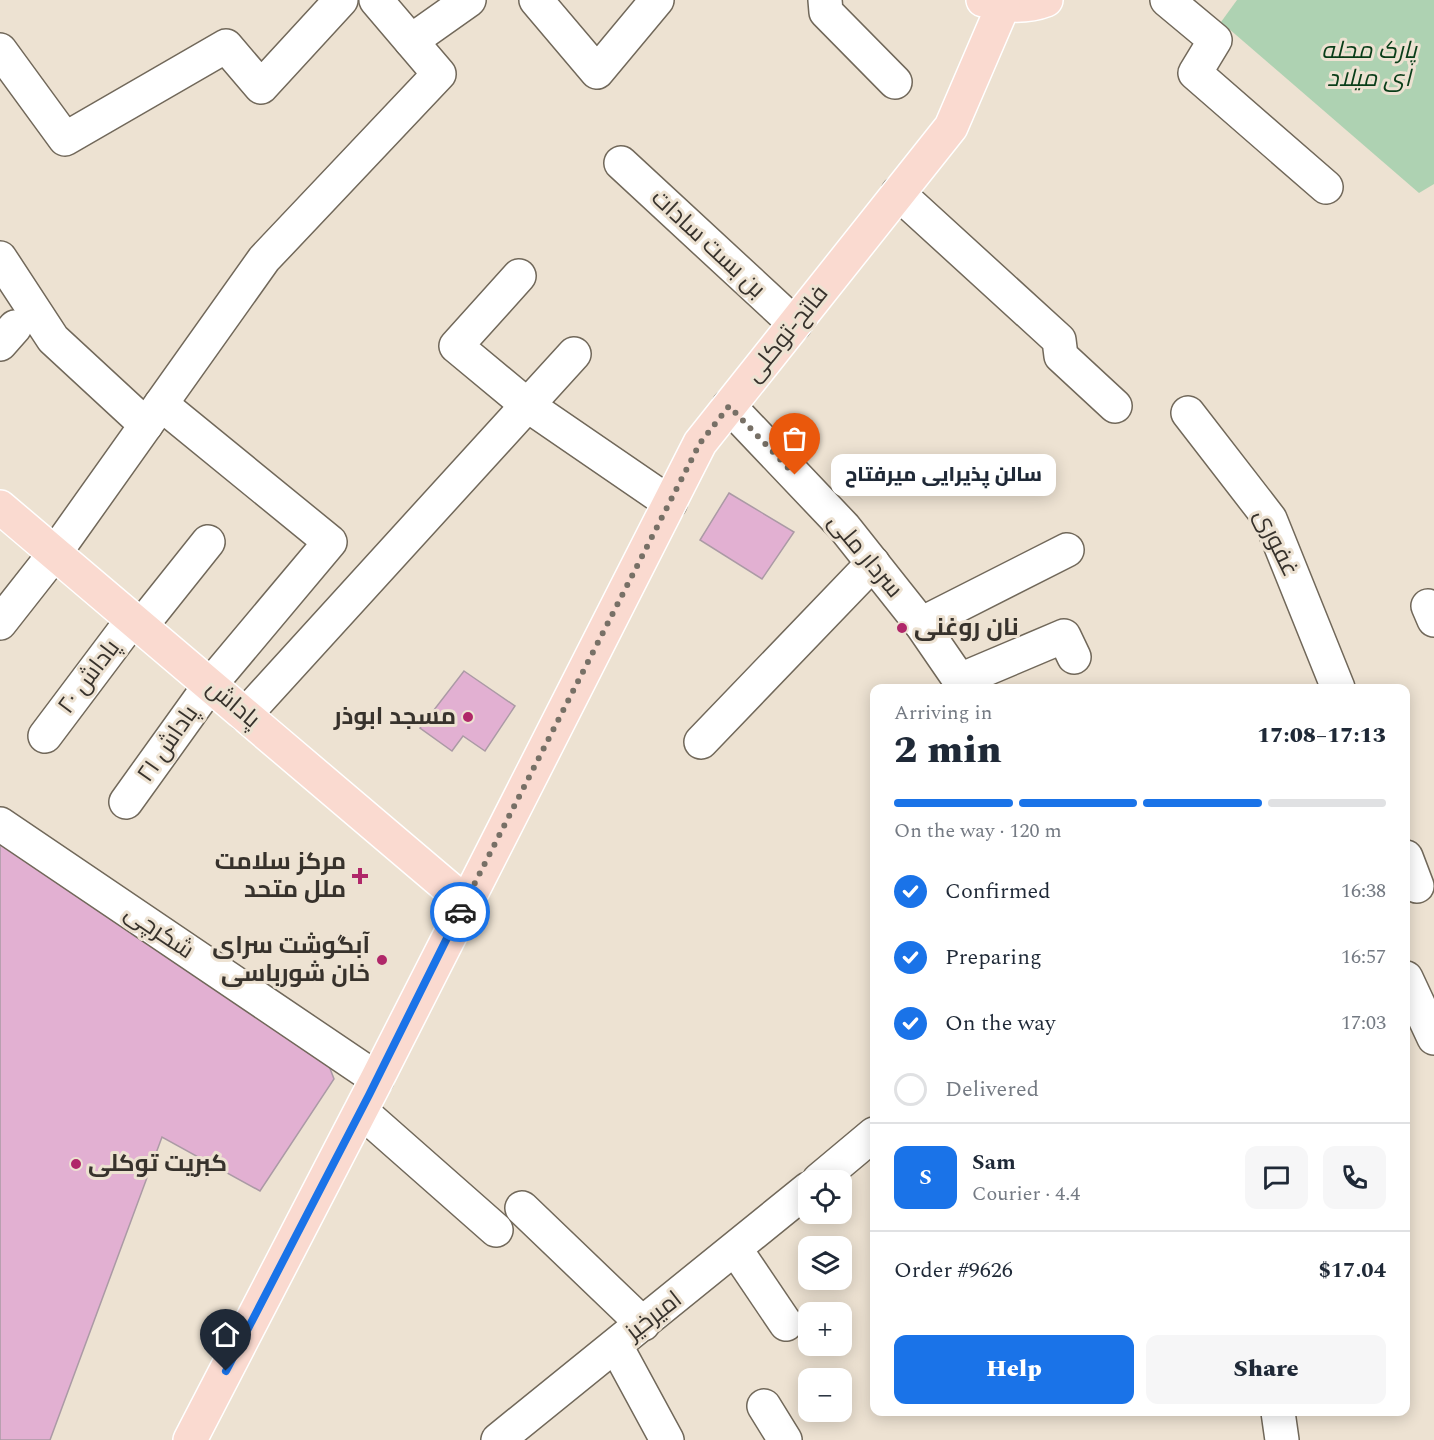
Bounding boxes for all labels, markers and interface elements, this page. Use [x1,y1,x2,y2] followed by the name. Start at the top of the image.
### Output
[1321,33,1418,97] park label: پارک محله ای میلاد
[642,181,774,307] street label: بن بست سادات
[737,278,837,390] street label: فاتح-توکلی
[769,413,820,475] pin
[778,422,811,455] icon: bag
[831,454,1056,496] callout: سالن پذیرایی میرفتاح
[845,460,1042,490] text: سالن پذیرایی میرفتاح
[1244,503,1308,583] street label: غفوری
[819,506,911,606] street label: سردار ملی
[914,610,1019,646] place label: نان روغنی
[895,621,909,635] marker: نان روغنی
[49,632,129,722] street label: پاداش ۲۰
[198,671,268,738] street label: پاداش
[128,698,208,790] street label: پاداش ۲۱
[894,698,992,728] text: Arriving in
[333,699,456,735] place label: مسجد ابوذر
[461,710,475,724] marker: مسجد ابوذر
[1257,719,1386,752] text: 17:08–17:13
[894,721,1002,780] text: 2 min
[894,816,1062,846] text: On the way · 120 m
[215,844,346,908] place label: مرکز سلامت ملل متحد
[351,867,369,885] marker: مرکز سلامت ملل متحد
[894,875,927,908] icon: check
[945,875,1051,908] text: Confirmed
[1341,876,1386,906] text: 16:38
[430,882,490,942] courier
[117,895,201,969] street label: شکرچی
[444,896,477,929] icon: car
[212,928,370,992] place label: آبگوشت سرای خان شورباسی
[894,941,927,974] icon: check
[945,941,1042,974] text: Preparing
[1341,942,1386,972] text: 16:57
[375,953,389,967] marker: آبگوشت سرای خان شورباسی
[894,1007,927,1040] icon: check
[945,1007,1056,1040] text: On the way
[1341,1008,1386,1038] text: 17:03
[945,1073,1039,1106] text: Delivered
[88,1146,227,1182] place label: کبریت توکلی
[972,1146,1016,1179] text: Sam
[1245,1146,1308,1209] button: chat
[1323,1146,1386,1209] button: phone
[69,1157,83,1171] marker: کبریت توکلی
[919,1161,932,1194] text: S
[798,1170,852,1422] map controls
[798,1170,852,1224] button: locate
[972,1179,1080,1209] text: Courier · 4.4
[798,1236,852,1290] button: layers
[894,1254,1013,1287] text: Order #9626
[1318,1254,1386,1287] text: $17.04
[616,1282,690,1351] street label: امیرخیز
[798,1302,852,1356] button: +
[200,1309,251,1371] pin
[209,1318,242,1351] icon: home
[894,1335,1134,1404] button: Help
[1146,1335,1386,1404] button: Share
[798,1368,852,1422] button: −

